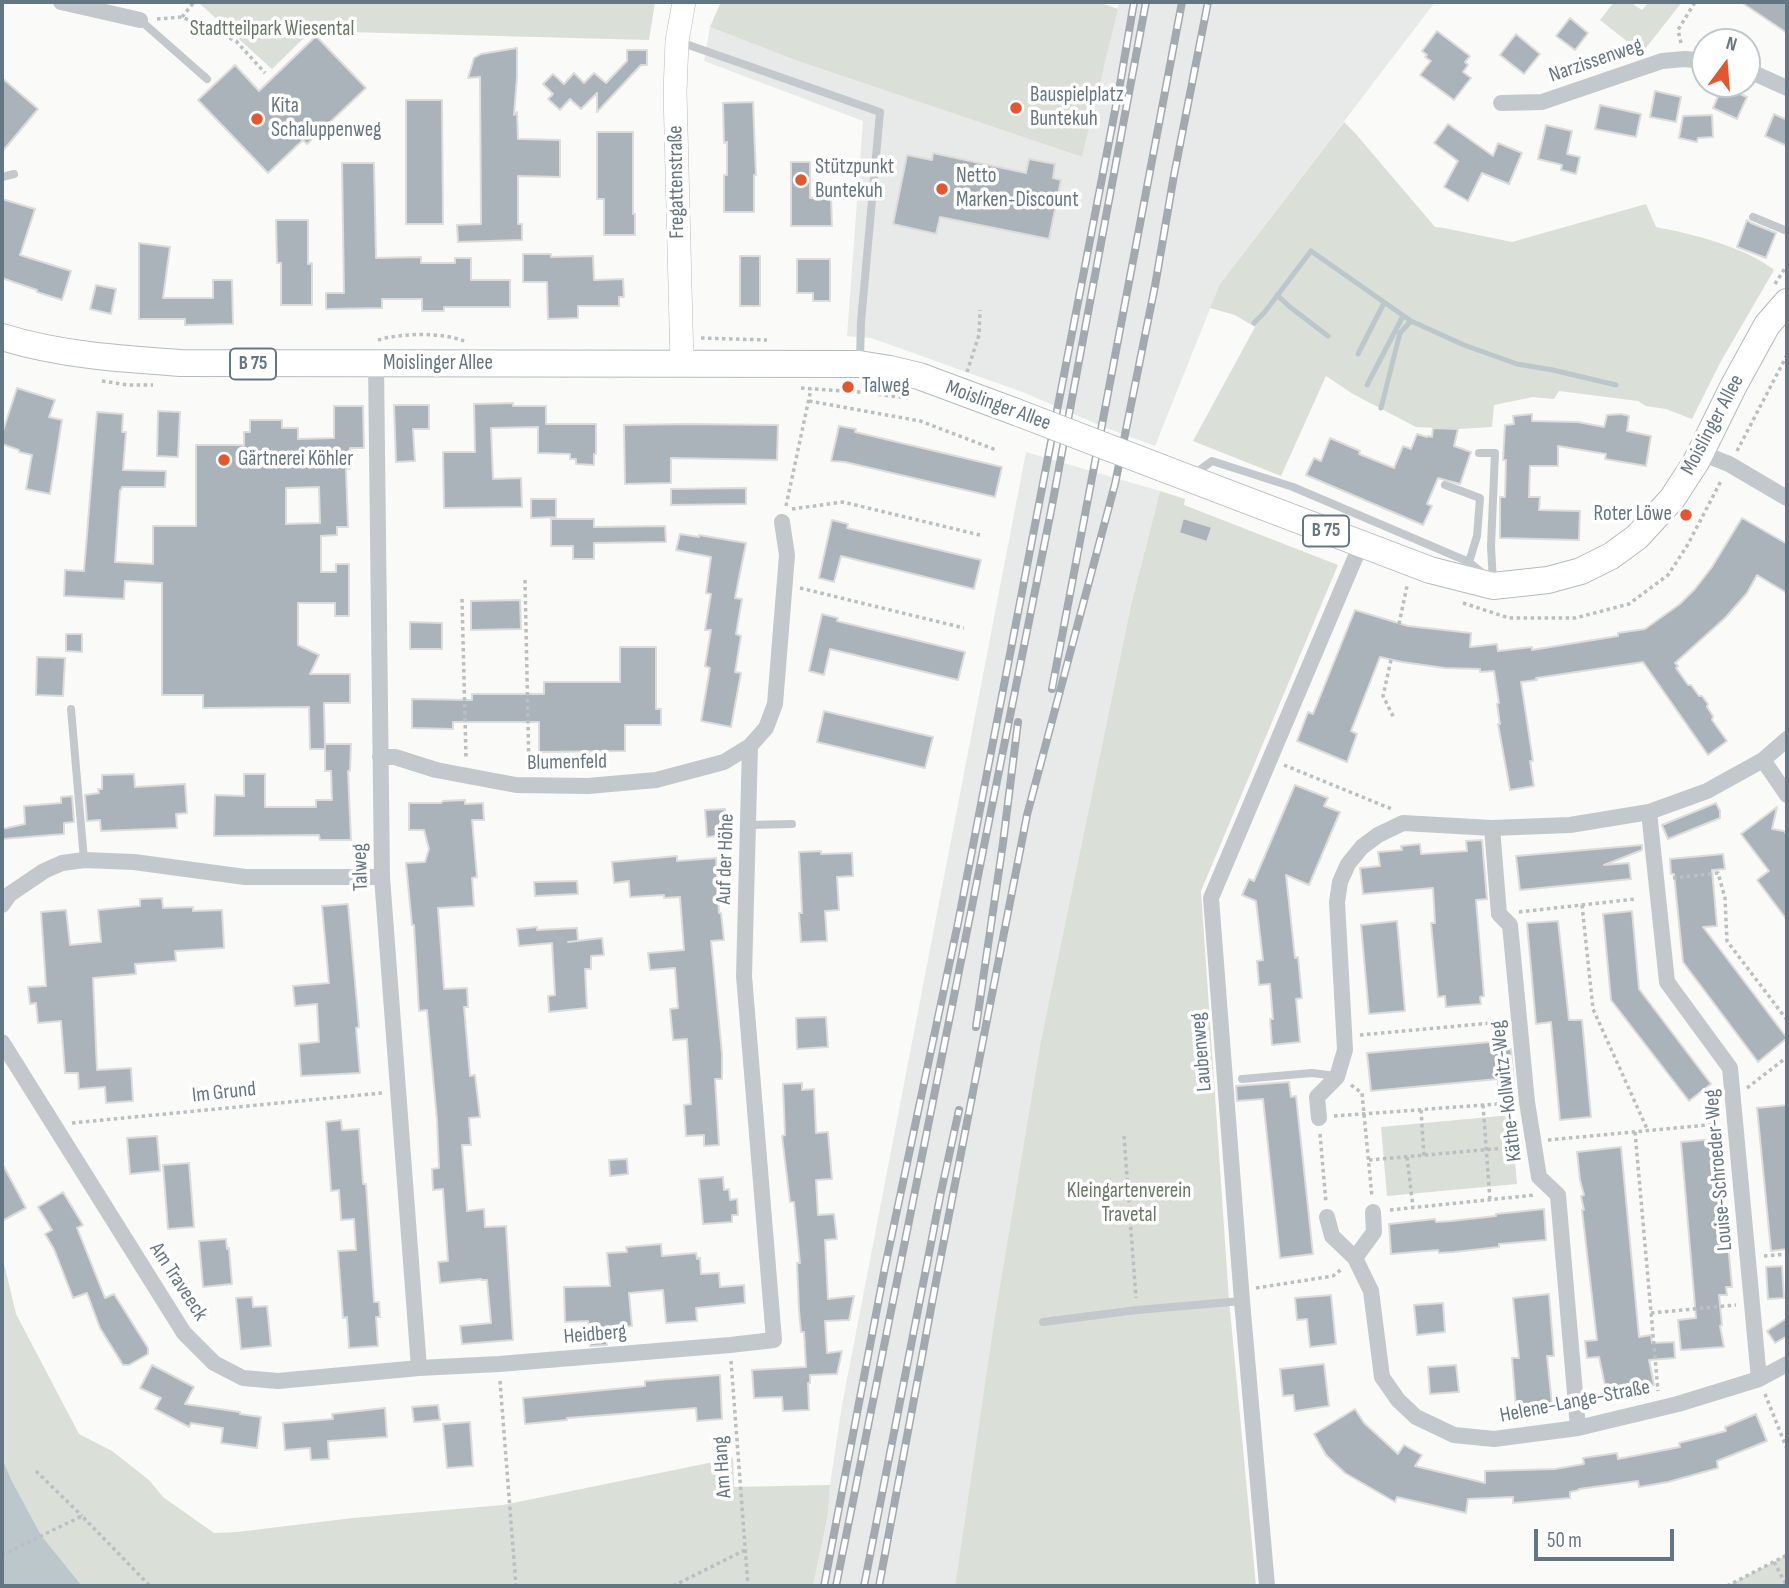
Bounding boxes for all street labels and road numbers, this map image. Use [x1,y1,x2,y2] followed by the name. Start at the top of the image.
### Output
[1546,33,1646,89] street label: Narzissenweg
[663,125,691,239] street label: Fregattenstraße
[230,348,276,380] road number: B 75
[383,351,493,377] street label: Moislinger Allee
[1676,371,1750,479] street label: Moislinger Allee
[942,375,1054,437] street label: Moislinger Allee
[1303,516,1349,546] road number: B 75
[527,750,607,776] street label: Blumenfeld
[712,813,740,905] street label: Auf der Höhe
[348,843,374,891] street label: Talweg
[1186,1011,1218,1093] street label: Laubenweg
[1486,1019,1528,1163] street label: Käthe-Kollwitz-Weg
[191,1077,257,1109] street label: Im Grund
[1699,1088,1739,1252] street label: Louise-Schroeder-Weg
[143,1238,213,1326] street label: Am Traveeck
[563,1320,627,1350] street label: Heidberg
[1498,1375,1652,1429] street label: Helene-Lange-Straße
[708,1435,738,1499] street label: Am Hang

